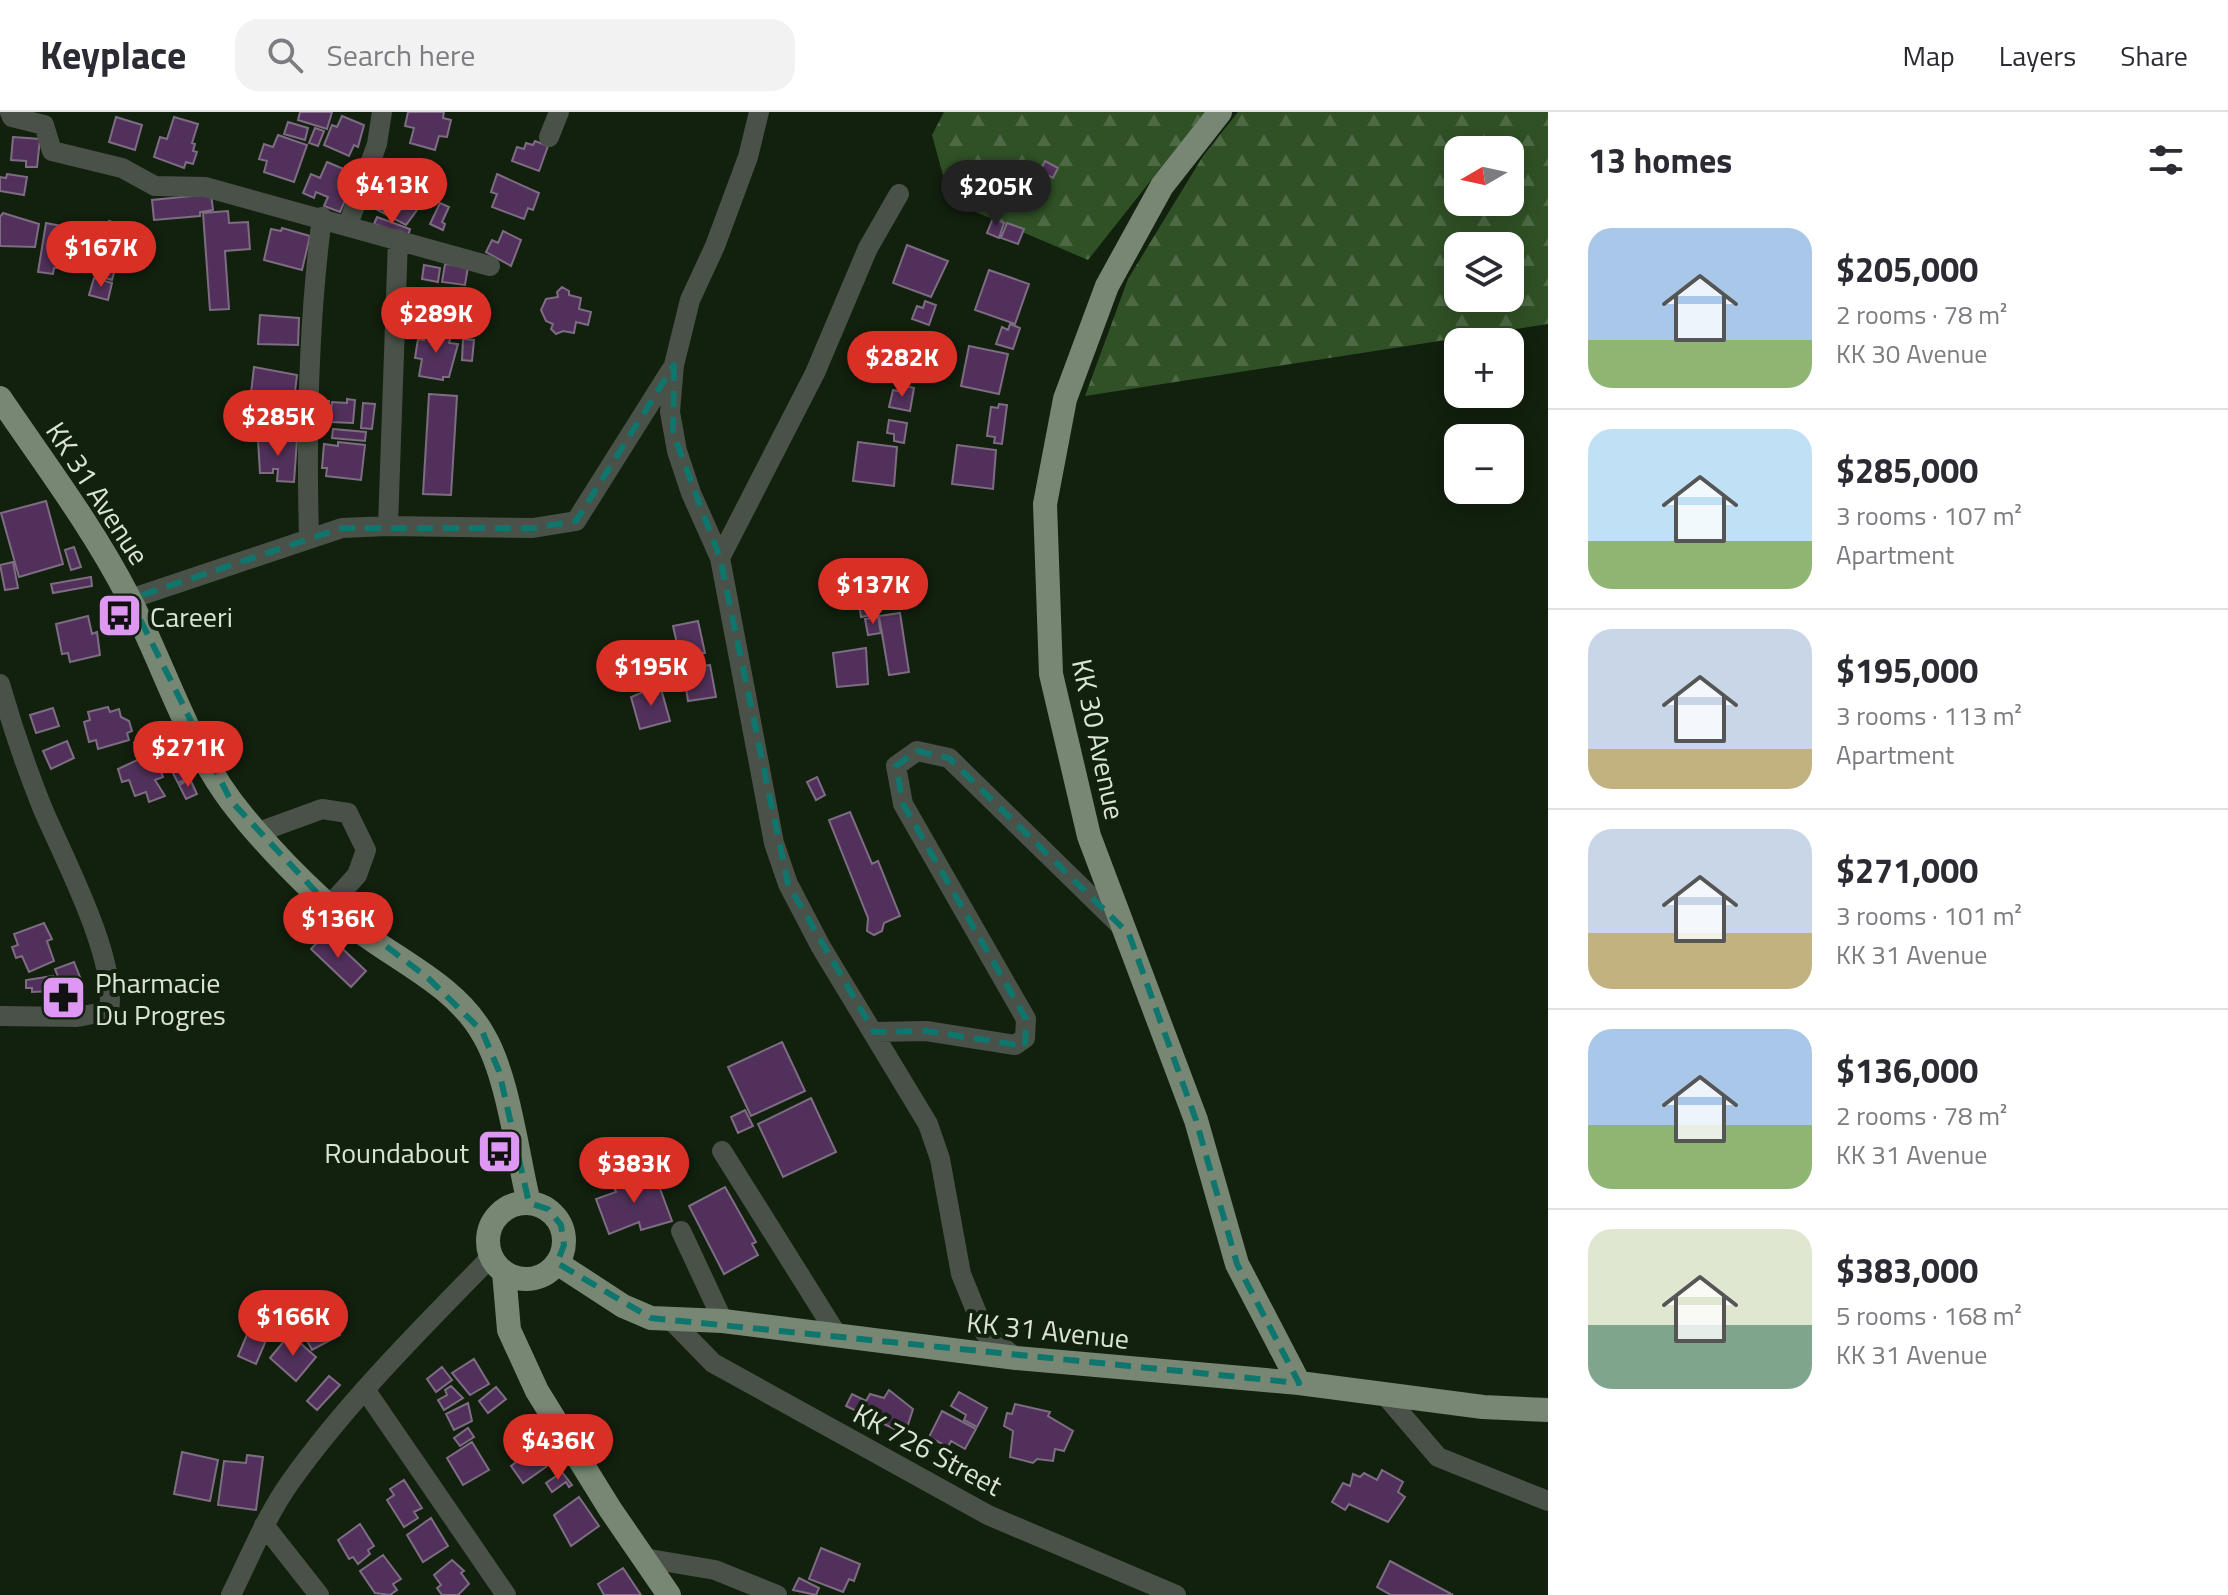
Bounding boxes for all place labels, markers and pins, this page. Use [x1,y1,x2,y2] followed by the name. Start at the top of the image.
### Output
[336,158,448,226] pin: $413K
[940,160,1052,228] pin: $205K
[45,221,157,289] pin: $167K
[380,287,492,355] pin: $289K
[846,331,958,399] pin: $282K
[222,390,334,458] pin: $285K
[817,558,929,626] pin: $137K
[95,592,143,640] bus stop icon: Careeri
[150,595,233,638] place label: Careeri
[595,640,707,708] pin: $195K
[132,721,244,789] pin: $271K
[282,892,394,960] pin: $136K
[95,961,226,1036] place label: Pharmacie Du Progres
[40,974,88,1022] pharmacy icon: Pharmacie Du Progres
[476,1128,524,1176] bus stop icon: Roundabout
[324,1131,469,1174] place label: Roundabout
[578,1137,690,1205] pin: $383K
[237,1290,349,1358] pin: $166K
[502,1414,614,1482] pin: $436K

